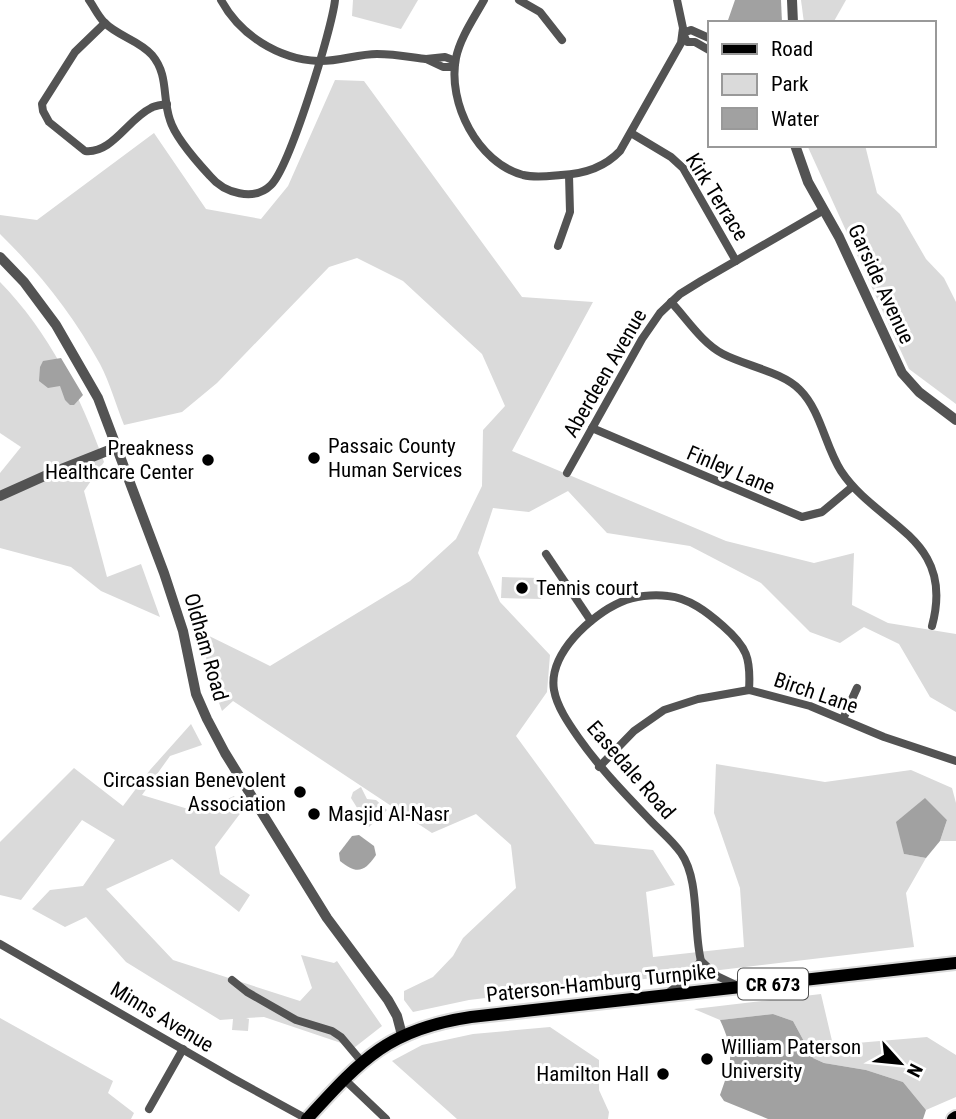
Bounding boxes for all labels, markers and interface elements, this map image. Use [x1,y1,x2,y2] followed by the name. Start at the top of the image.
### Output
[708,21,935,147] legend
[771,37,813,61] text: Road
[771,72,809,96] text: Park
[771,107,819,131] text: Water
[681,149,753,245] street label: Kirk Terrace
[843,221,919,348] street label: Garside Avenue
[559,304,651,441] street label: Aberdeen Avenue
[328,434,462,482] place label: Passaic County Human Services
[45,436,194,484] place label: Preakness Healthcare Center
[683,441,779,499] street label: Finley Lane
[306,450,322,466] marker: Passaic County Human Services
[200,452,216,468] marker: Preakness Healthcare Center
[536,576,639,600] place label: Tennis court
[514,580,530,596] marker: Tennis court
[179,590,233,704] street label: Oldham Road
[771,667,861,719] street label: Birch Lane
[582,716,680,824] street label: Easedale Road
[103,768,286,816] place label: Circassian Benevolent Association
[292,784,308,800] marker: Circassian Benevolent Association
[328,802,449,826] place label: Masjid Al-Nasr
[306,806,322,822] marker: Masjid Al-Nasr
[485,959,717,1007] street label: Paterson-Hamburg Turnpike
[738,968,808,1000] road number: CR 673
[106,977,218,1057] street label: Minns Avenue
[865,1028,935,1098] north arrow
[721,1035,861,1083] place label: William Paterson University
[699,1051,715,1067] marker: William Paterson University
[902,1060,928,1081] text: N
[536,1062,649,1086] place label: Hamilton Hall
[655,1066,671,1082] marker: Hamilton Hall

